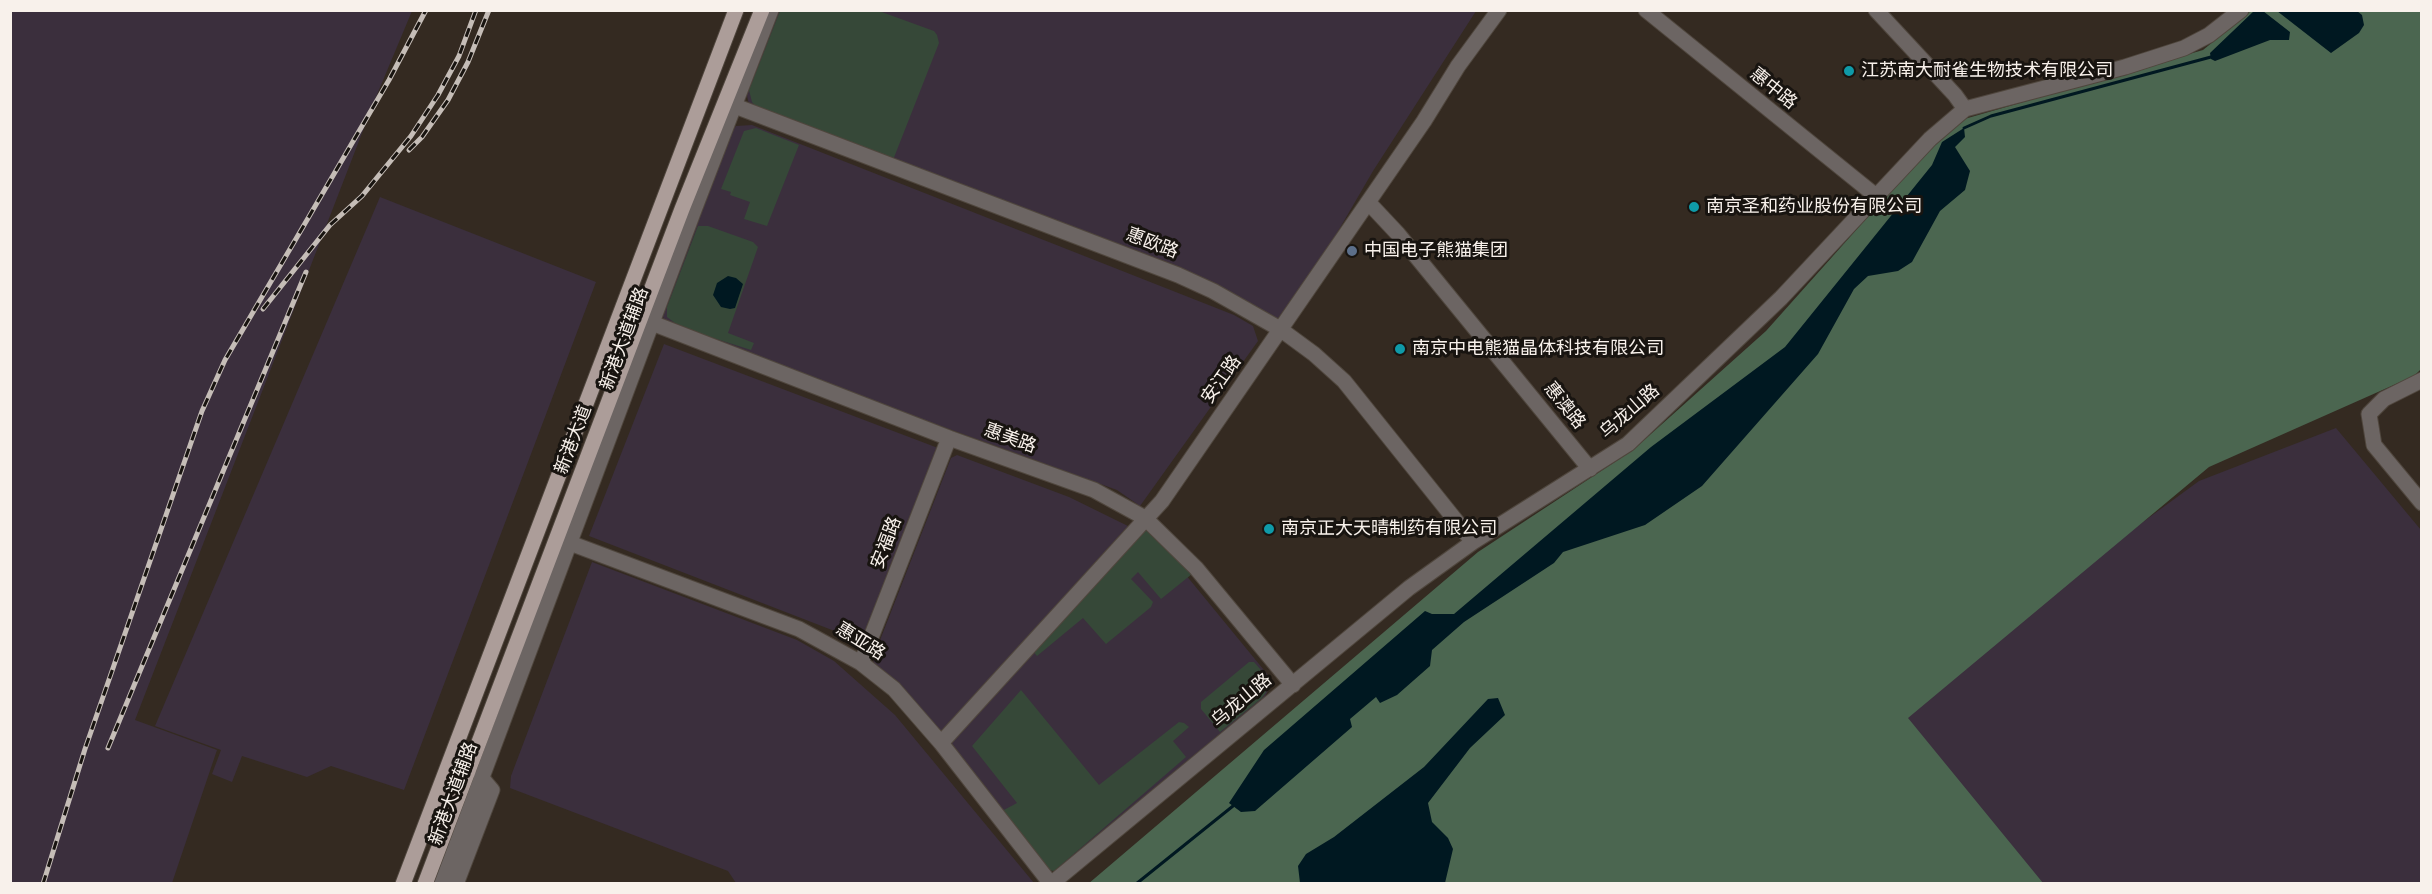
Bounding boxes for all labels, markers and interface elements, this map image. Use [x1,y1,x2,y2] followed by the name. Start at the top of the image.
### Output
[1861,60,2113,82] place label: 江苏南大耐雀生物技术有限公司
[1745,64,1801,114] street label: 惠中路
[1842,64,1856,78] marker: 江苏南大耐雀生物技术有限公司
[1706,196,1922,218] place label: 南京圣和药业股份有限公司
[1687,200,1701,214] marker: 南京圣和药业股份有限公司
[1123,224,1181,264] street label: 惠欧路
[1364,240,1508,262] place label: 中国电子熊猫集团
[1345,244,1359,258] marker: 中国电子熊猫集团
[596,285,654,393] street label: 新港大道辅路
[1412,338,1664,360] place label: 南京中电熊猫晶体科技有限公司
[1393,342,1407,356] marker: 南京中电熊猫晶体科技有限公司
[1198,352,1246,408] street label: 安江路
[1539,378,1589,434] street label: 惠澳路
[1596,380,1664,444] street label: 乌龙山路
[551,403,597,477] street label: 新港大道
[981,420,1039,458] street label: 惠美路
[867,514,907,572] street label: 安福路
[1281,518,1497,540] place label: 南京正大天晴制药有限公司
[1262,522,1276,536] marker: 南京正大天晴制药有限公司
[831,619,889,665] street label: 惠亚路
[1207,670,1277,732] street label: 乌龙山路
[425,740,483,848] street label: 新港大道辅路

